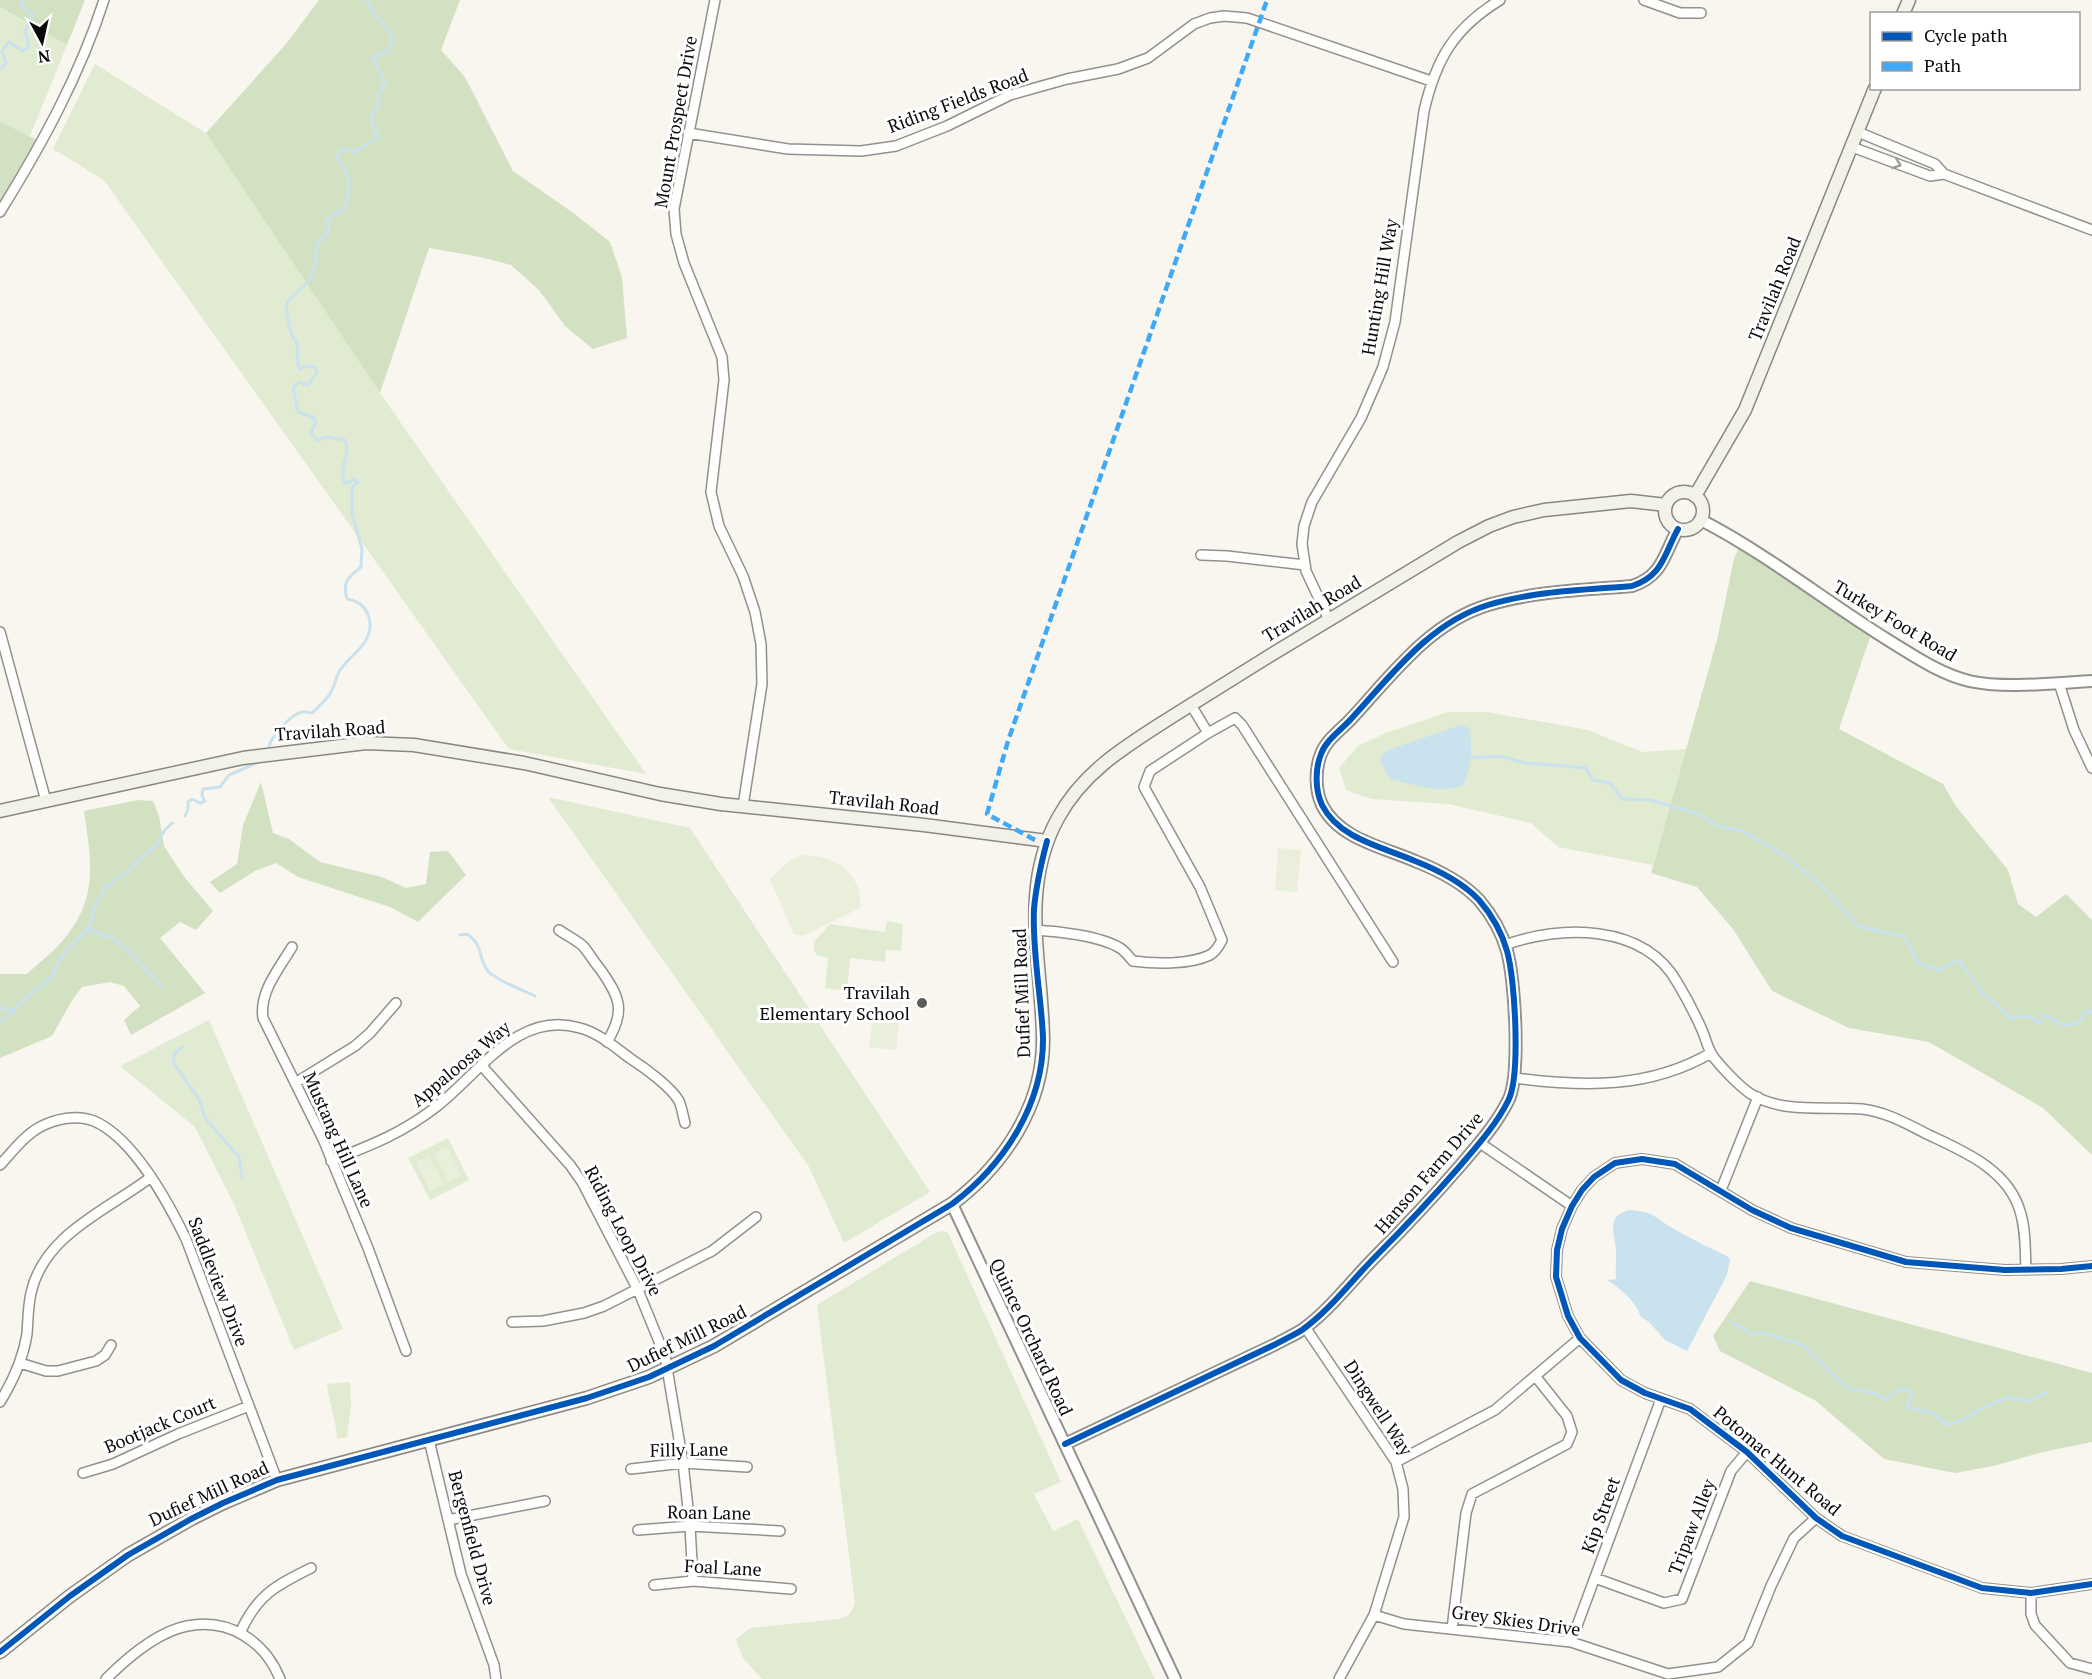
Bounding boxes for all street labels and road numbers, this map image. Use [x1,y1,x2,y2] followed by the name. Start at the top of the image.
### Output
[648,34,702,210] street label: Mount Prospect Drive
[884,62,1031,138] street label: Riding Fields Road
[1355,216,1403,357] street label: Hunting Hill Way
[1742,233,1806,344] street label: Travilah Road
[1258,569,1365,647] street label: Travilah Road
[1829,574,1962,666] street label: Turkey Foot Road
[274,714,386,746] street label: Travilah Road
[828,784,940,820] street label: Travilah Road
[1007,928,1035,1058] street label: Dufief Mill Road
[406,1014,516,1112] street label: Appaloosa Way
[298,1068,380,1211] street label: Mustang Hill Lane
[1369,1106,1488,1238] street label: Hanson Farm Drive
[579,1161,668,1300] street label: Riding Loop Drive
[183,1213,255,1350] street label: Saddleview Drive
[985,1254,1079,1419] street label: Quince Orchard Road
[623,1299,750,1377] street label: Dufief Mill Road
[1339,1355,1419,1461] street label: Dingwell Way
[100,1390,219,1458] street label: Bootjack Court
[1709,1400,1846,1521] street label: Potomac Hunt Road
[650,1436,728,1462] street label: Filly Lane
[145,1455,272,1531] street label: Dufief Mill Road
[443,1468,503,1608] street label: Bergenfield Drive
[1575,1473,1625,1556] street label: Kip Street
[1662,1475,1721,1578] street label: Tripaw Alley
[667,1499,751,1525] street label: Roan Lane
[684,1553,762,1581] street label: Foal Lane
[1450,1599,1582,1641] street label: Grey Skies Drive

